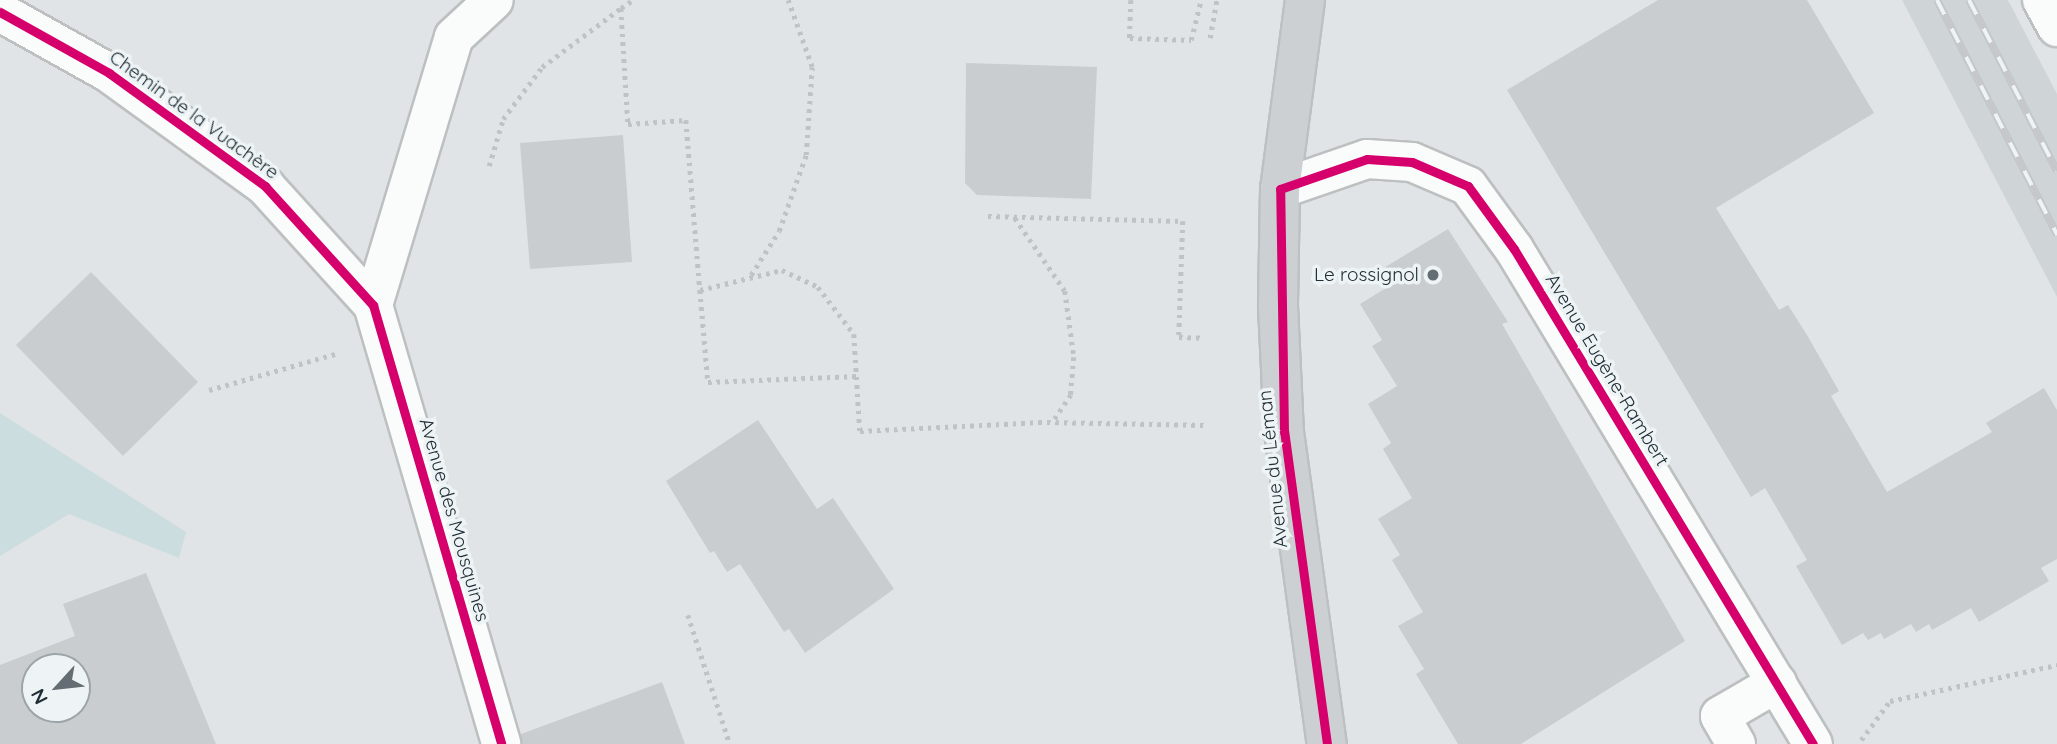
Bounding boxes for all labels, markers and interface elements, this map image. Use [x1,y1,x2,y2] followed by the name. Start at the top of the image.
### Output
[105,46,283,184] street label: Chemin de la Vuachère
[1314,264,1419,286] place label: Le rossignol
[1425,267,1441,283] marker: Le rossignol
[1540,270,1674,470] street label: Avenue Eugène-Rambert
[1253,389,1293,549] street label: Avenue du Léman
[414,416,494,624] street label: Avenue des Mousquines
[21,653,91,723] north arrow
[25,685,53,708] text: N

